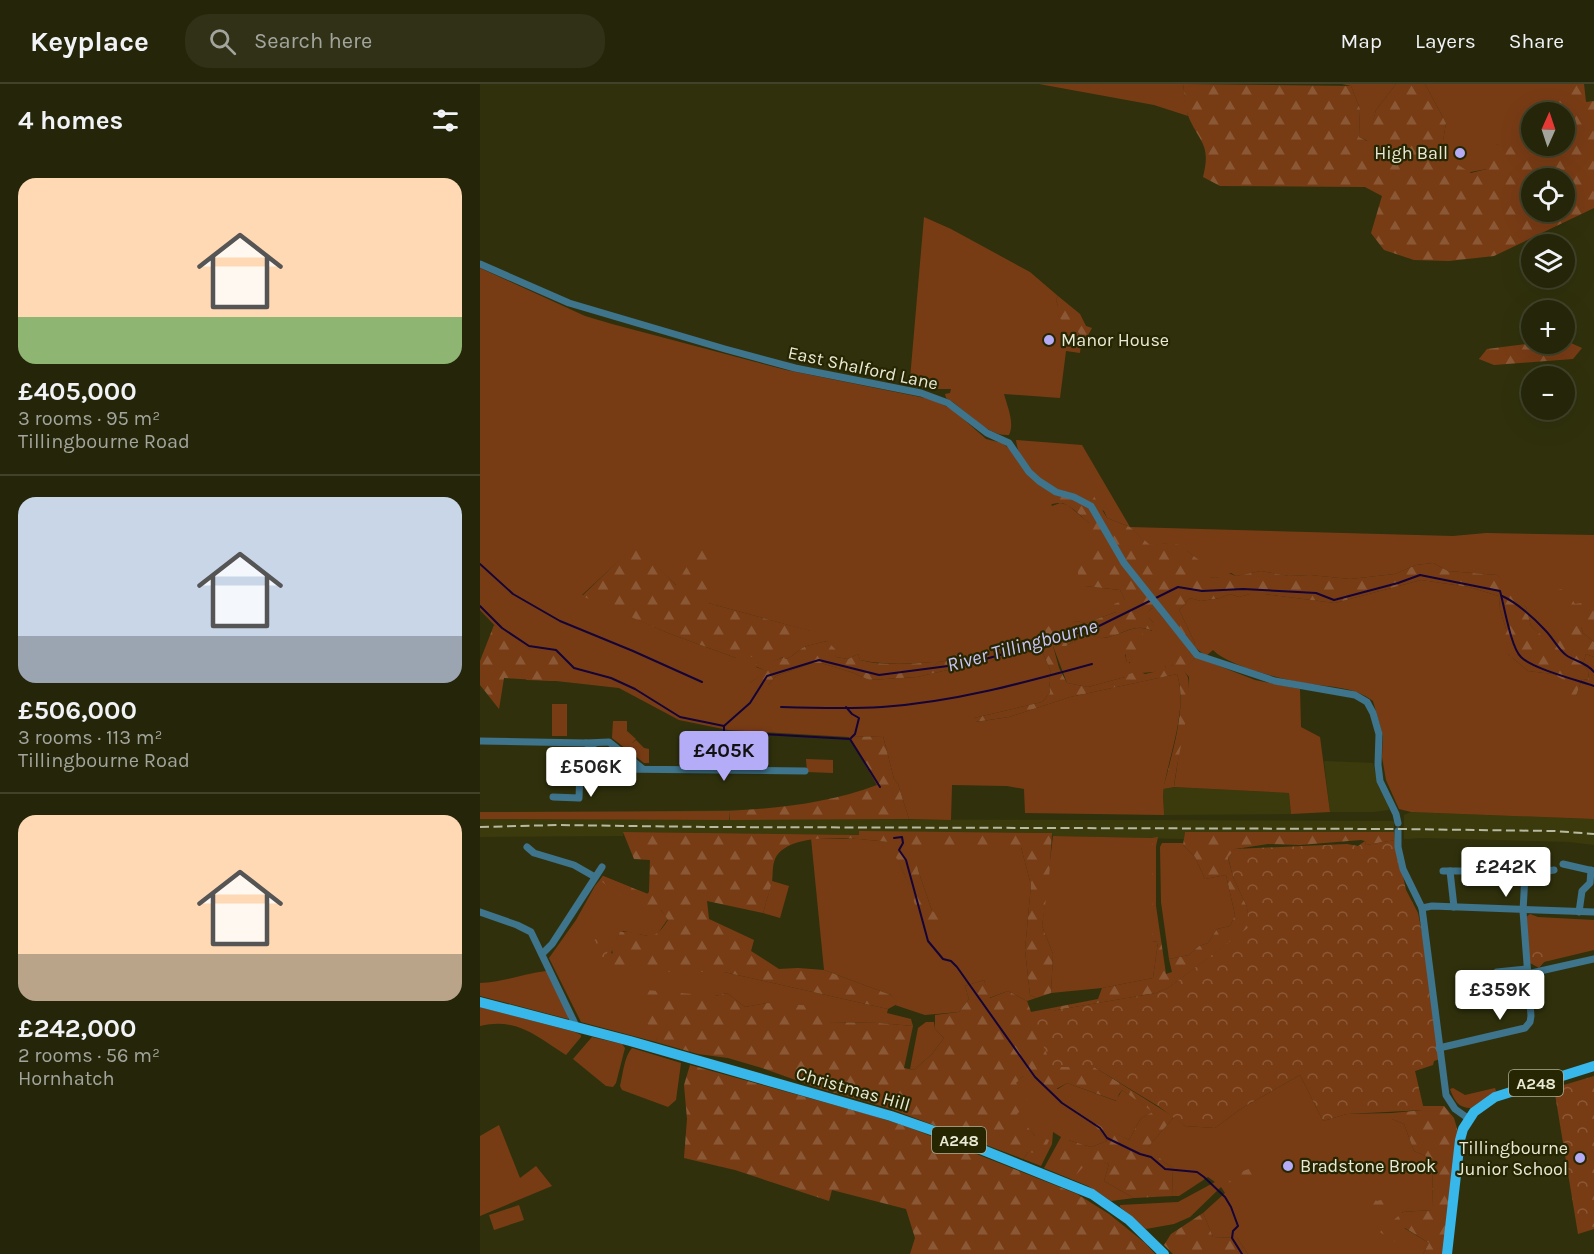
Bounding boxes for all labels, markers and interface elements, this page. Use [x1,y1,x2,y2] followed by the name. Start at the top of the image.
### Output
[185,14,605,68] search box
[30,25,149,58] text: Keyplace
[206,25,239,58] icon: search
[254,28,372,54] text: Search here
[1340,29,1382,53] text: Map
[1415,29,1476,53] text: Layers
[1509,29,1564,53] text: Share
[1521,102,1575,156] north arrow
[1521,102,1575,420] map controls
[429,104,462,137] icon: filters
[18,105,123,136] text: 4 homes
[1374,142,1448,164] place label: High Ball
[1453,146,1467,160] marker: High Ball
[1521,168,1575,222] button: locate
[186,217,294,325] icon: home
[1521,234,1575,288] button: layers
[1521,300,1575,354] button: +
[1061,329,1169,351] place label: Manor House
[1042,333,1056,347] marker: Manor House
[786,341,940,395] street label: East Shalford Lane
[1521,366,1575,420] button: −
[18,376,137,407] text: £405,000
[18,407,160,430] text: 3 rooms · 95 m²
[18,430,190,453] text: Tillingbourne Road
[186,536,294,644] icon: home
[944,614,1100,677] water label: River Tillingbourne
[18,695,137,726] text: £506,000
[18,726,162,749] text: 3 rooms · 113 m²
[682,731,766,782] pin: £405K
[693,739,755,762] text: £405K
[549,747,633,798] pin: £506K
[18,749,190,772] text: Tillingbourne Road
[560,755,622,778] text: £506K
[1464,847,1548,898] pin: £242K
[186,854,294,962] icon: home
[1475,855,1537,878] text: £242K
[1458,970,1542,1021] pin: £359K
[1469,978,1531,1001] text: £359K
[18,1013,136,1044] text: £242,000
[18,1044,160,1067] text: 2 rooms · 56 m²
[793,1062,913,1116] street label: Christmas Hill
[18,1067,115,1090] text: Hornhatch
[1509,1070,1563,1096] road number: A248
[932,1127,986,1153] road number: A248
[1457,1137,1568,1180] place label: Tillingbourne Junior School
[1573,1151,1587,1165] marker: Tillingbourne Junior School
[1300,1155,1436,1177] place label: Bradstone Brook
[1281,1159,1295,1173] marker: Bradstone Brook

